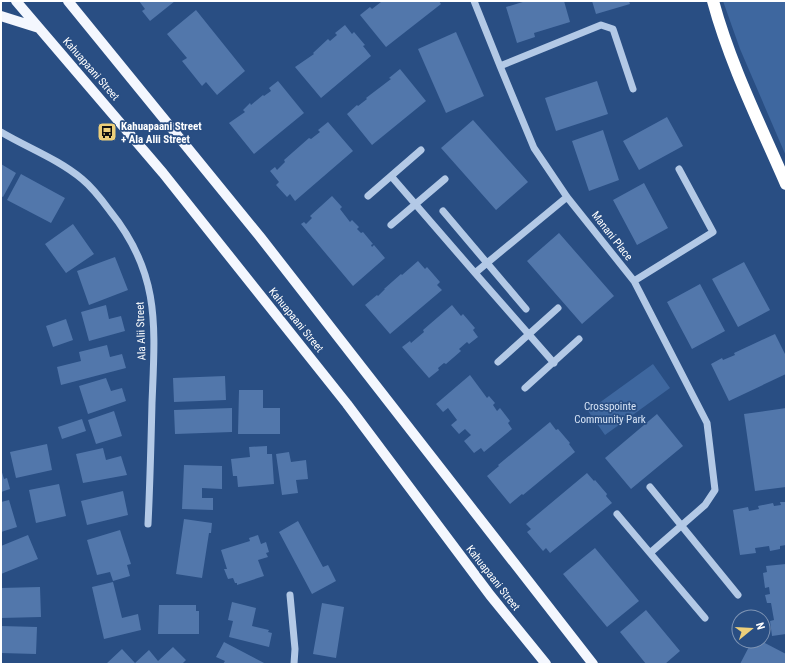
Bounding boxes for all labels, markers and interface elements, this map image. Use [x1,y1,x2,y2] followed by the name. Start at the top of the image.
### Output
[60,35,122,103] street label: Kahuapaani Street
[121,120,202,146] place label: Kahuapaani Street + Ala Alii Street
[96,121,118,143] bus stop icon: Kahuapaani Street + Ala Alii Street
[589,209,635,263] street label: Manani Place
[266,285,326,355] street label: Kahuapaani Street
[133,301,149,361] street label: Ala Alii Street
[574,400,646,426] park label: Crosspointe Community Park
[463,543,523,613] street label: Kahuapaani Street
[731,609,771,649] north arrow
[753,621,767,632] text: N

